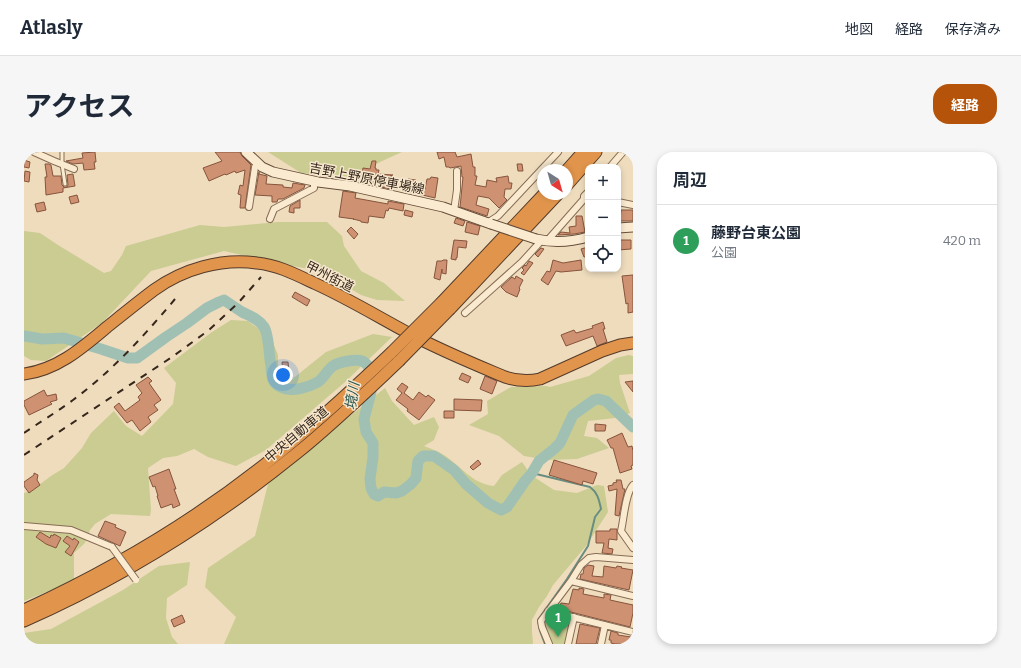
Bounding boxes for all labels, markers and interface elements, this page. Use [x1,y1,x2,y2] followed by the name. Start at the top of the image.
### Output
[20,16,82,39] text: Atlasly
[845,21,873,38] text: 地図
[895,21,923,38] text: 経路
[945,21,1001,38] text: 保存済み
[933,84,997,124] button: 経路
[24,90,135,123] text: アクセス
[308,160,426,197] street label: 吉野上野原停車場線
[537,164,573,200] north arrow
[585,164,621,272] map controls
[585,164,621,200] button: +
[673,170,707,191] text: 周辺
[585,200,621,236] button: −
[711,224,801,242] text: 藤野台東公園
[683,233,689,248] text: 1
[943,233,981,248] text: 420 m
[585,236,621,272] button: locate
[711,245,737,260] text: 公園
[303,258,356,295] street label: 甲州街道
[273,365,293,385] your location
[342,379,363,411] water label: 境川
[262,404,331,465] street label: 中央自動車道
[545,604,571,637] pin: 1

